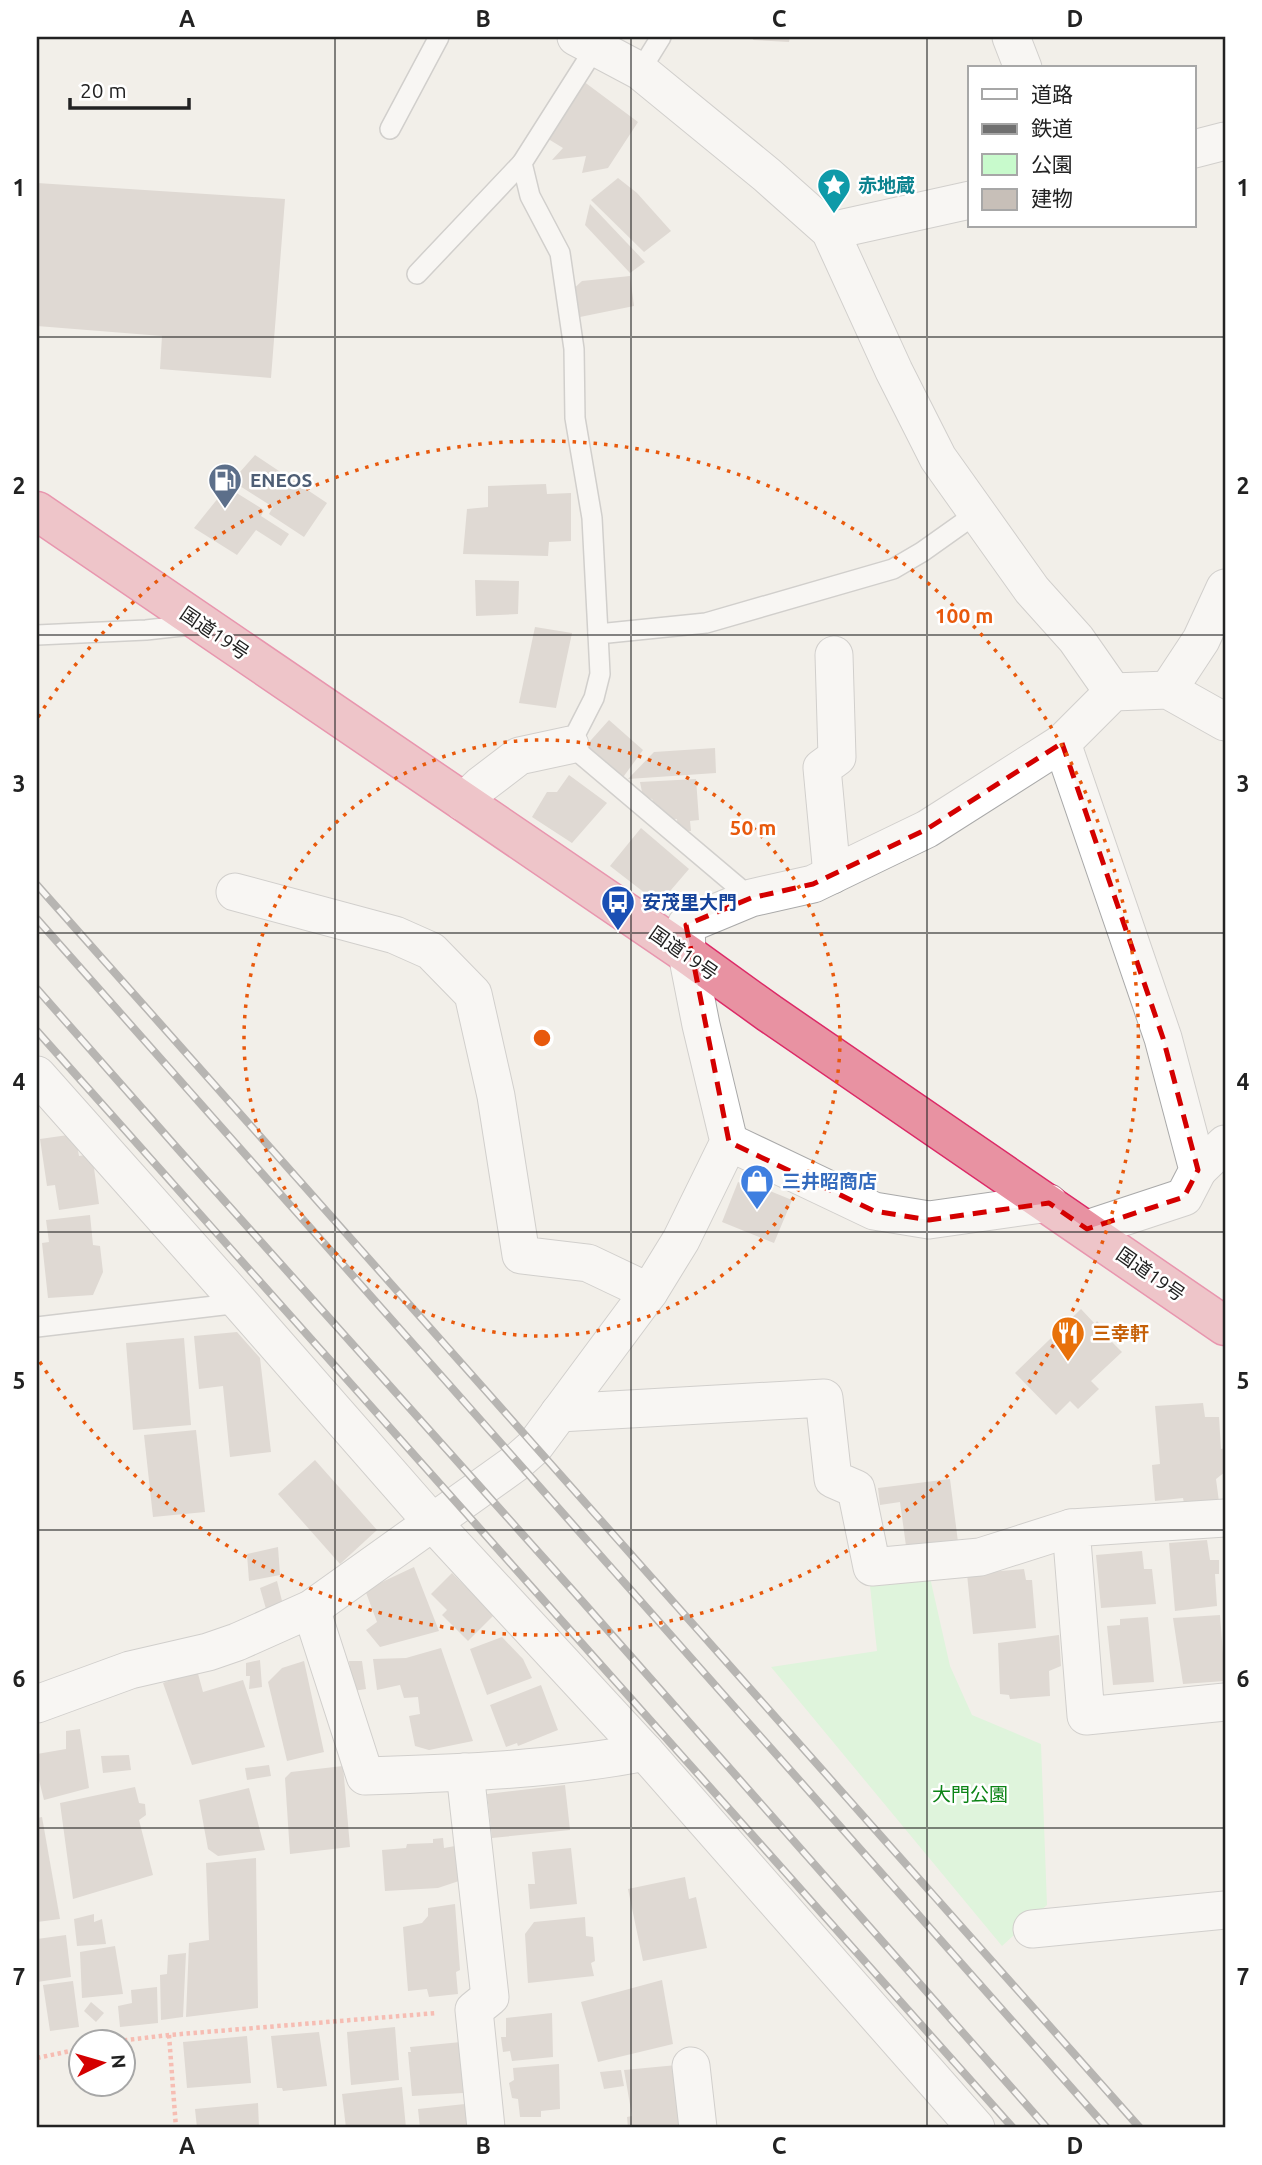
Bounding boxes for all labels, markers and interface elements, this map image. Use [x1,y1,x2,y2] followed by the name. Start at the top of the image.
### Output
[179,6,195,31] text: A
[475,6,491,31] text: B
[772,6,787,31] text: C
[1067,6,1083,31] text: D
[70,66,189,110] scale bar
[968,66,1196,228] legend
[80,78,127,102] text: 20 m
[1031,82,1073,106] text: 道路
[1031,116,1073,140] text: 鉄道
[1031,152,1073,176] text: 公園
[815,166,853,215] place icon: 赤地蔵
[858,174,915,196] place label: 赤地蔵
[13,175,25,200] text: 1
[1237,175,1249,200] text: 1
[1031,186,1073,210] text: 建物
[206,461,244,510] fuel station icon: ENEOS
[250,469,312,491] place label: ENEOS
[13,473,25,498] text: 2
[1237,473,1249,498] text: 2
[176,602,254,664] street label: 国道19号
[935,603,993,627] text: 100 m
[13,771,25,796] text: 3
[1237,771,1249,796] text: 3
[730,815,776,839] text: 50 m
[599,883,637,932] bus stop icon: 安茂里大門
[642,891,737,913] place label: 安茂里大門
[646,921,722,985] street label: 国道19号
[530,1026,554,1050] centre of rings
[13,1069,26,1094] text: 4
[1237,1069,1250,1094] text: 4
[738,1162,776,1211] shop icon: 三井昭商店
[782,1170,877,1192] place label: 三井昭商店
[1113,1242,1189,1306] street label: 国道19号
[1049,1314,1087,1363] restaurant icon: 三幸軒
[1092,1322,1149,1344] place label: 三幸軒
[13,1368,25,1393] text: 5
[1237,1368,1249,1393] text: 5
[13,1666,26,1691] text: 6
[1237,1666,1250,1691] text: 6
[932,1783,1008,1805] park label: 大門公園
[13,1964,25,1989] text: 7
[1237,1964,1249,1989] text: 7
[66,2028,136,2098] north arrow
[107,2053,131,2070] text: N
[179,2133,195,2158] text: A
[475,2133,491,2158] text: B
[772,2133,787,2158] text: C
[1067,2133,1083,2158] text: D

